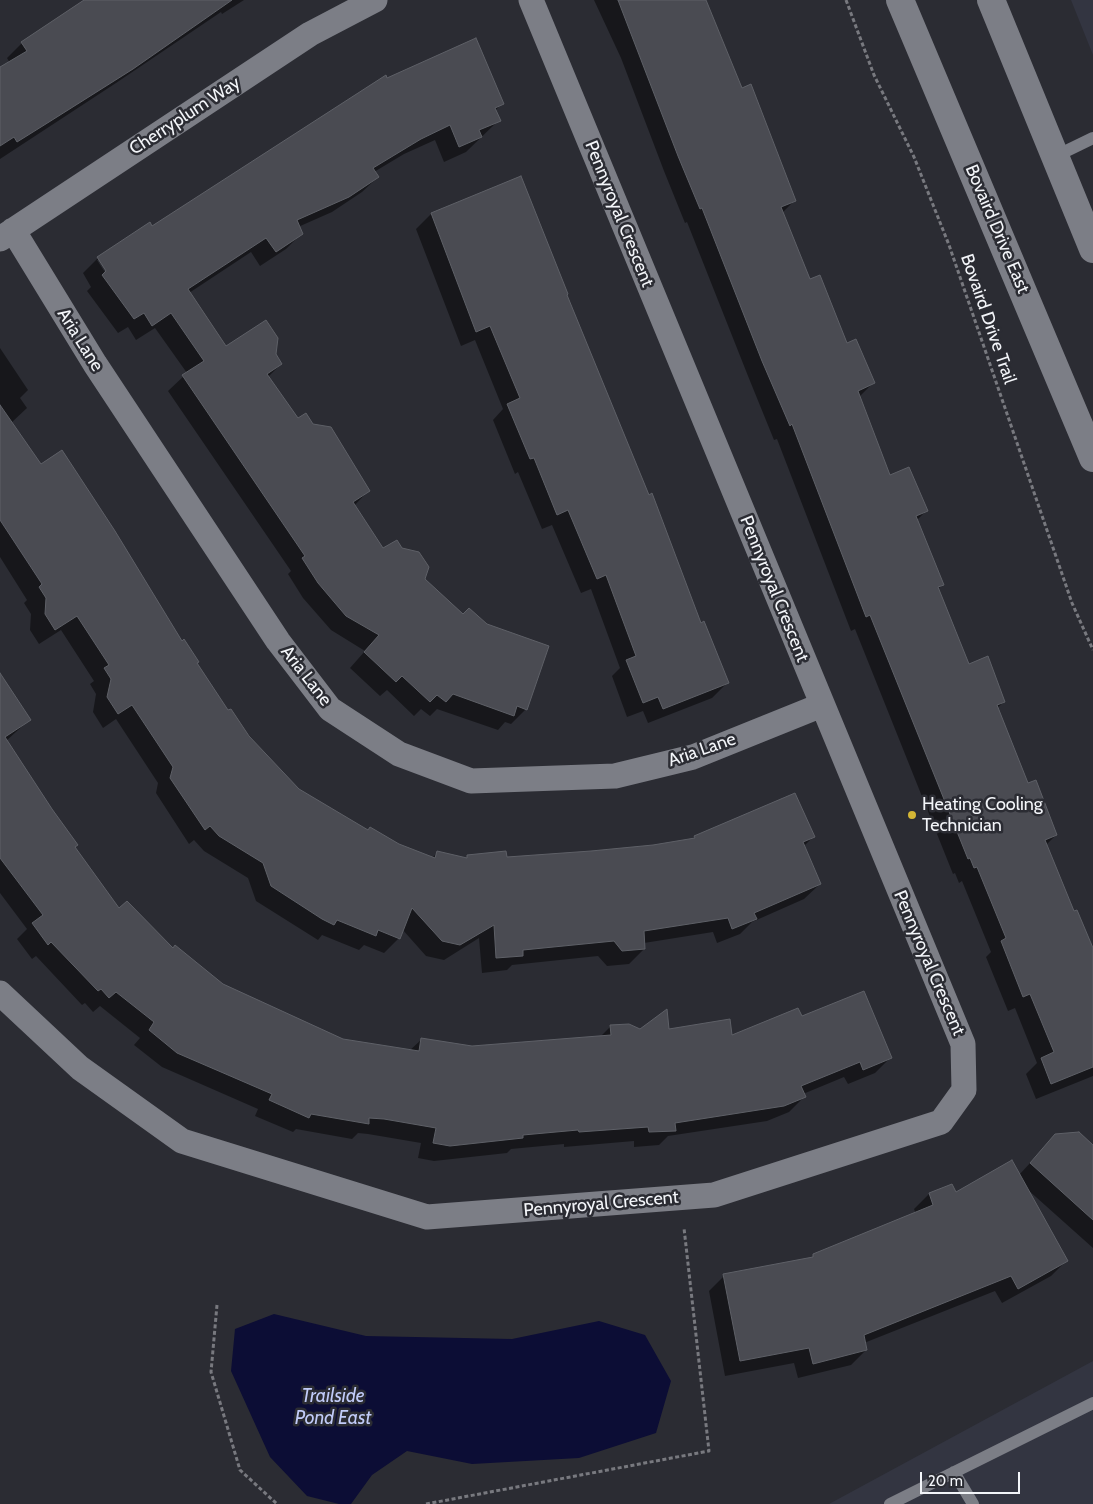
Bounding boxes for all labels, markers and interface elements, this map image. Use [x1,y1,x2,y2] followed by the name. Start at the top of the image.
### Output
[126,72,244,160] street label: Cherryplum Way
[580,138,658,290] street label: Pennyroyal Crescent
[960,161,1034,297] street label: Bovaird Drive East
[956,251,1020,387] street label: Bovaird Drive Trail
[52,305,108,375] street label: Aria Lane
[735,513,813,665] street label: Pennyroyal Crescent
[276,642,336,710] street label: Aria Lane
[665,728,739,772] street label: Aria Lane
[922,794,1043,836] place label: Heating Cooling Technician
[906,809,918,821] marker: Heating Cooling Technician
[889,887,969,1039] street label: Pennyroyal Crescent
[523,1186,679,1222] street label: Pennyroyal Crescent
[295,1385,371,1429] water label: Trailside Pond East
[923,1462,1023,1494] scale bar
[928,1472,963,1490] text: 20 m

